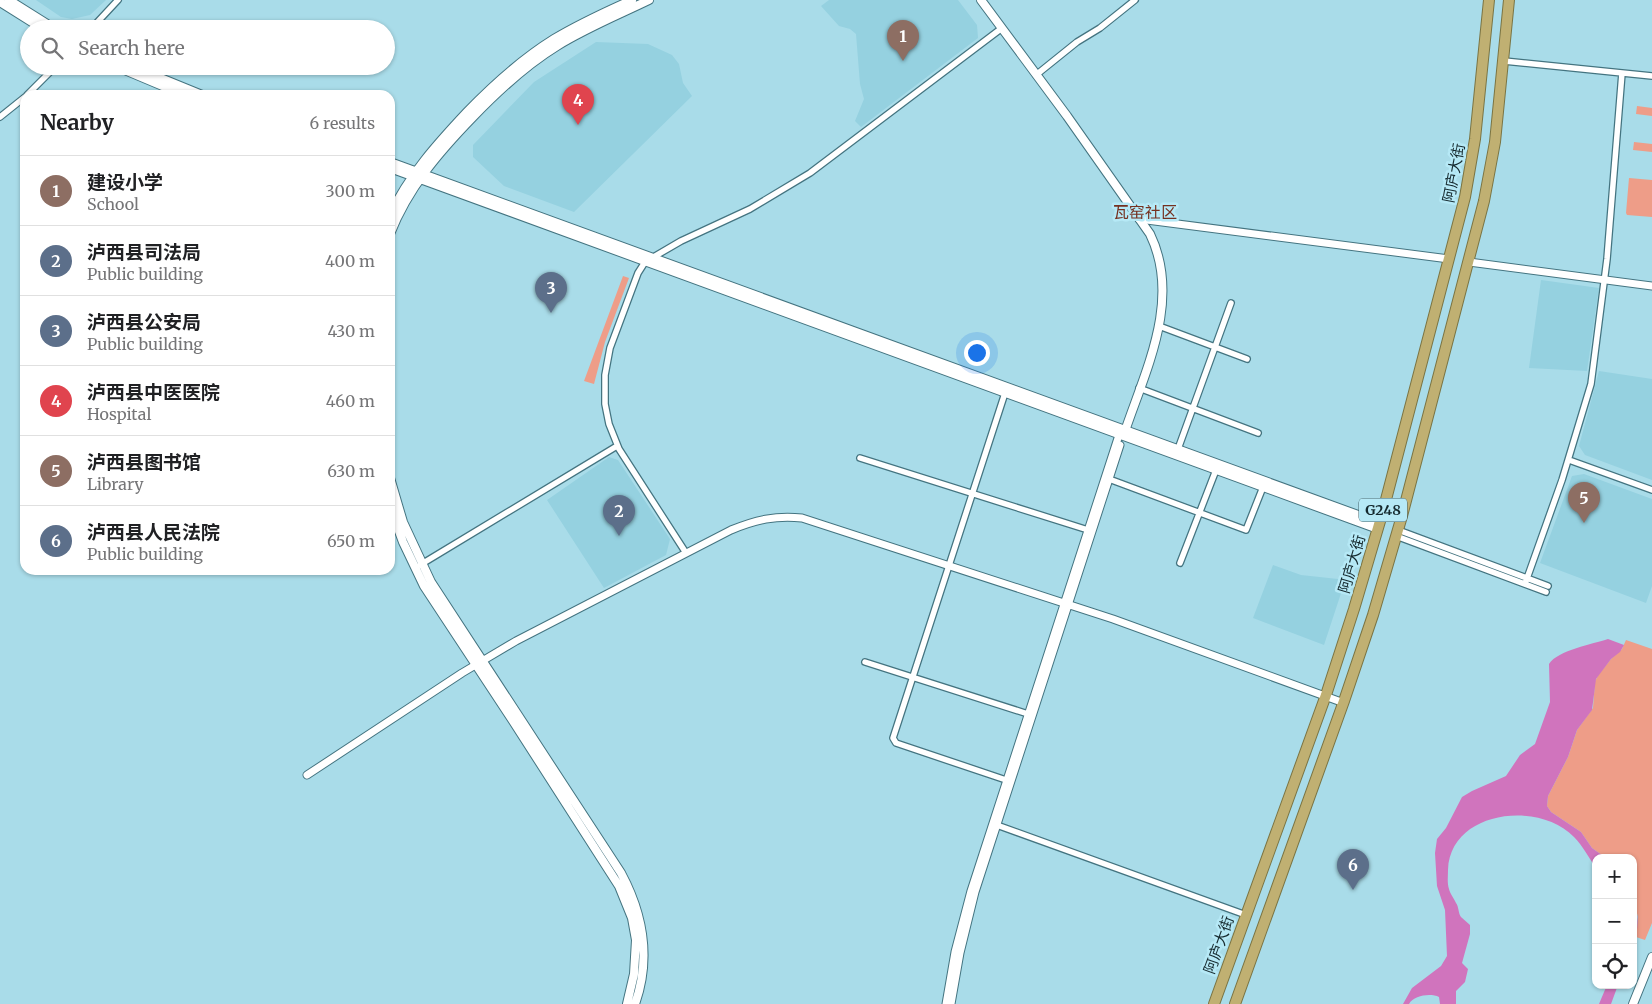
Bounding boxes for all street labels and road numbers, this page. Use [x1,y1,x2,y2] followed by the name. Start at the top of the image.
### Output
[1438,142,1469,204] street label: 阿庐大街
[1359,498,1407,522] road number: G248
[1334,532,1369,595] street label: 阿庐大街
[1199,913,1238,976] street label: 阿庐大街

